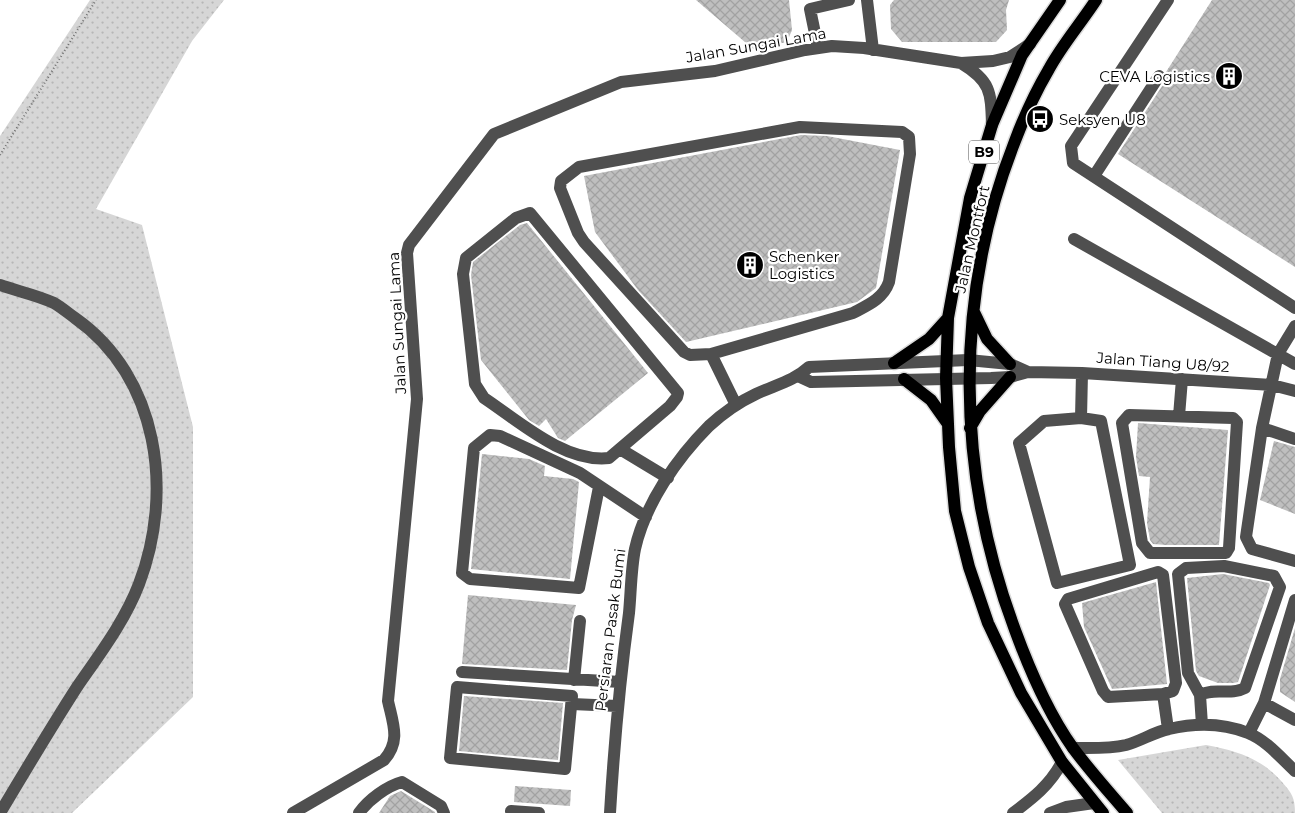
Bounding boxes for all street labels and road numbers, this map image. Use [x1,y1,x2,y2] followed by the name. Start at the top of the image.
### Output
[683,23,828,67] street label: Jalan Sungai Lama
[969,140,999,163] road number: B9
[950,183,994,296] street label: Jalan Montfort
[384,251,410,396] street label: Jalan Sungai Lama
[1095,348,1230,376] street label: Jalan Tiang U8/92
[591,547,629,713] street label: Persiaran Pasak Bumi

